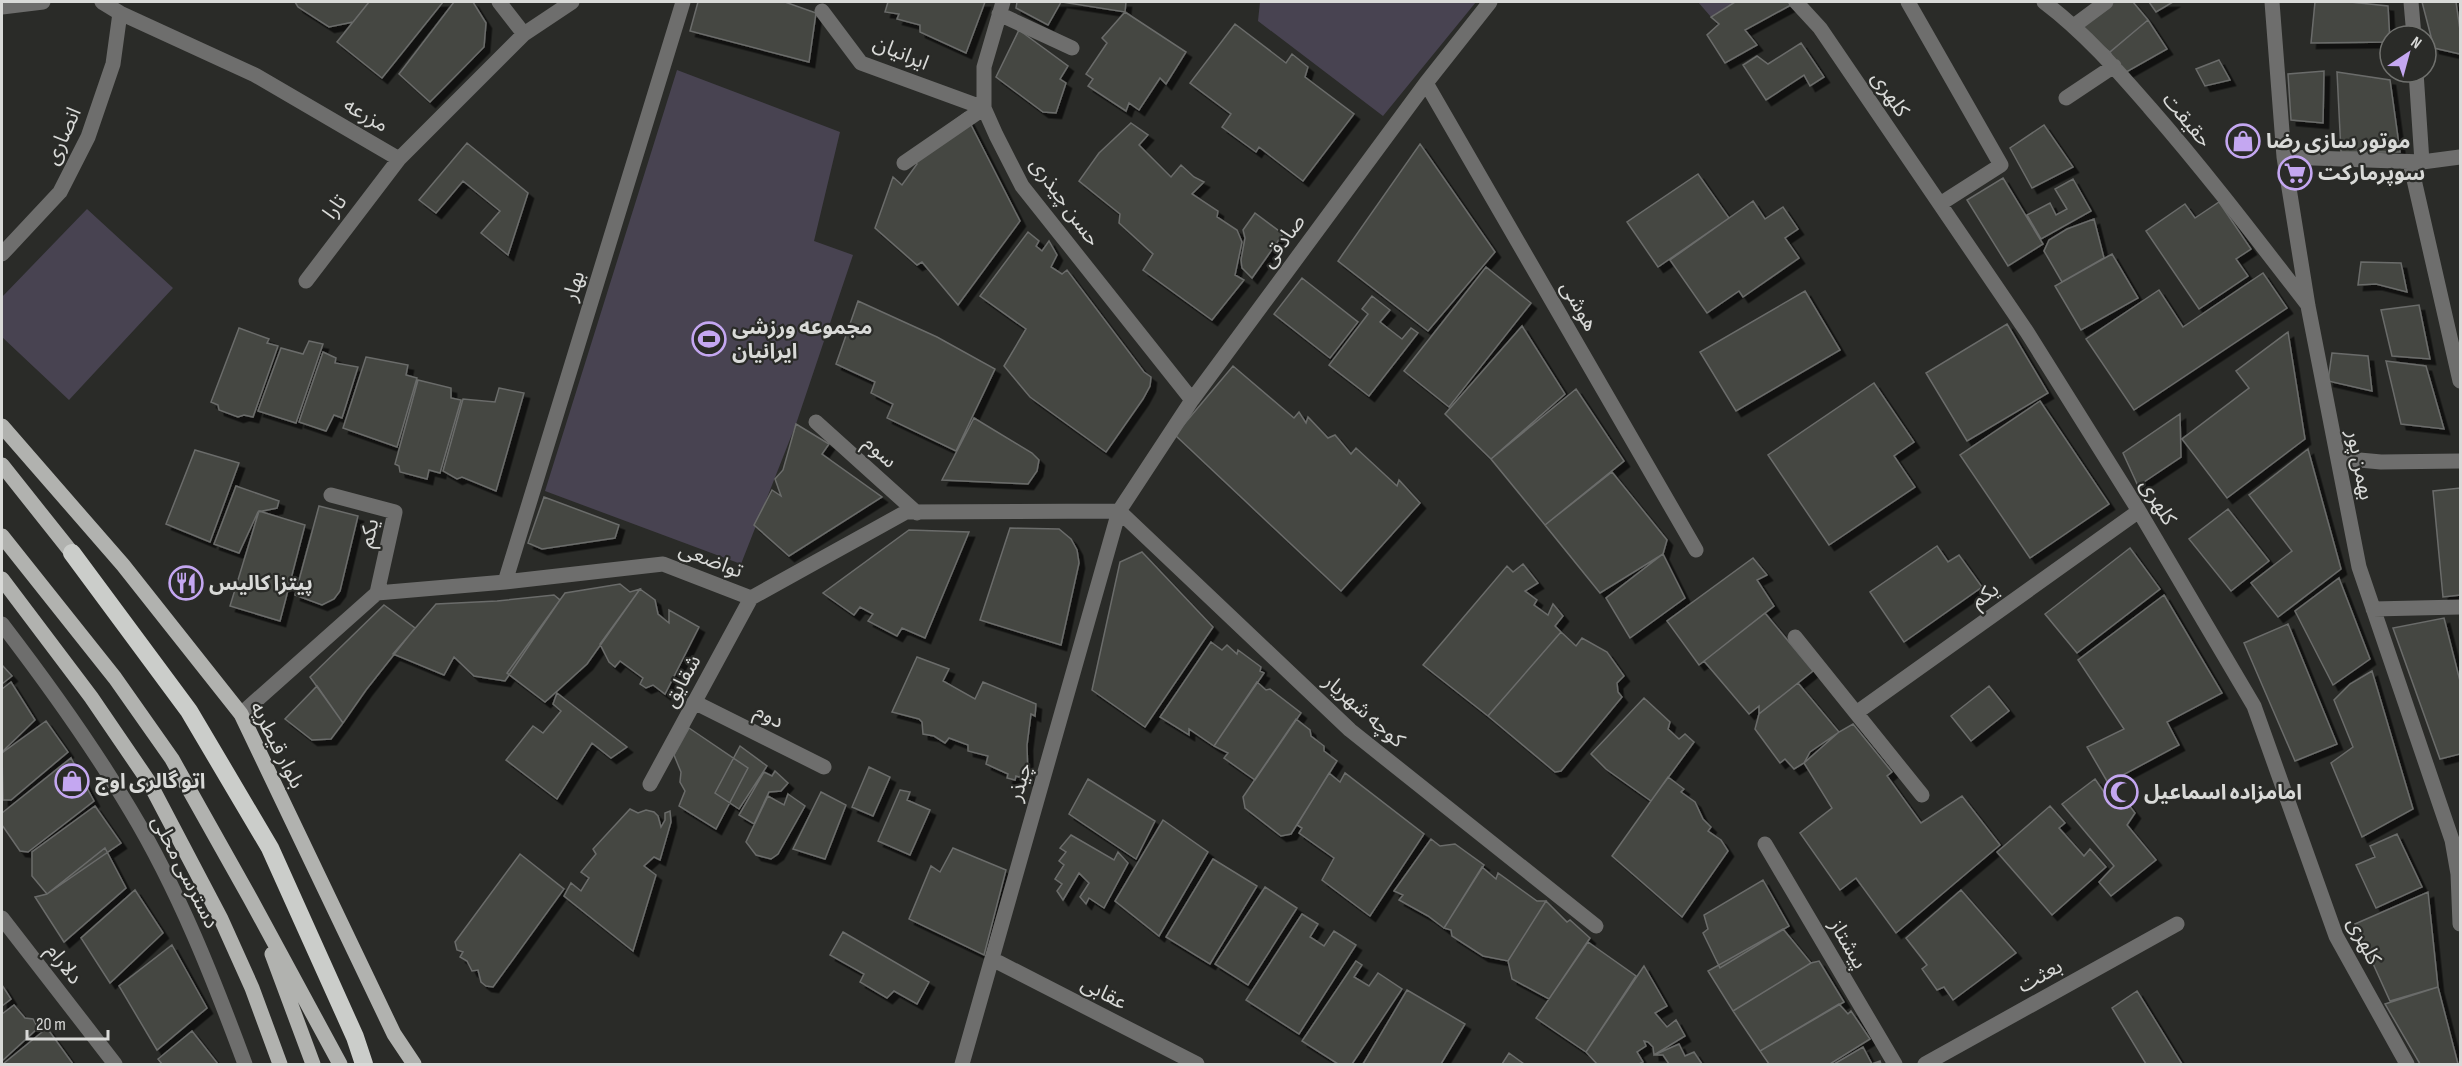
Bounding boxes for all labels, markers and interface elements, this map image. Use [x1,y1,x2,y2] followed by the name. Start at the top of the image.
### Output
[2378,24,2438,84] north arrow
[869,30,933,76] street label: ایرانیان
[2407,33,2425,53] text: N
[1866,66,1915,122] street label: کلهری
[2157,87,2217,153] street label: حقیقت
[339,92,393,138] street label: مزرعه
[39,103,87,169] street label: انصاری
[2225,123,2261,159] shop icon: موتور سازی رضا
[2266,129,2410,154] place label: موتور سازی رضا
[1024,153,1106,251] street label: حسن چیذری
[2277,155,2313,191] supermarket icon: سوپرمارکت
[2318,161,2425,186] place label: سوپرمارکت
[318,190,352,224] street label: تارا
[1255,209,1311,273] street label: صادقی
[557,268,590,305] street label: بهار
[1555,276,1603,336] street label: هوشی
[732,315,872,364] place label: مجموعه ورزشی ایرانیان
[691,321,727,357] sports icon: مجموعه ورزشی ایرانیان
[2341,427,2379,502] street label: بهمن پور
[856,430,902,476] street label: سوم
[2134,474,2182,530] street label: کلهری
[354,516,386,550] street label: یکم
[675,536,747,584] street label: تواضعی
[168,565,204,601] restaurant icon: پیتزا کالیس
[209,571,313,596] place label: پیتزا کالیس
[1966,577,2005,615] street label: یکم
[657,650,707,712] street label: شقایق
[1318,668,1410,753] street label: کوچه شهریار
[244,697,310,793] street label: بلوار قیطریه
[749,698,788,737] street label: دوم
[1002,760,1037,805] street label: چیذر
[54,763,90,799] shop icon: اتو گالری اوج
[95,769,206,796] place label: اتو گالری اوج
[2103,774,2139,810] mosque icon: امامزاده اسماعیل
[2144,780,2302,805] place label: امامزاده اسماعیل
[146,811,224,933] street label: دسترسی محلی
[2342,913,2387,969] street label: کلهری
[1823,914,1872,974] street label: پیشتاز
[38,939,88,991] street label: دلارام
[2013,954,2067,998] street label: بعثت
[1077,971,1131,1015] street label: عقابی
[27,1003,108,1041] scale bar
[36,1014,66,1035] text: 20 m

